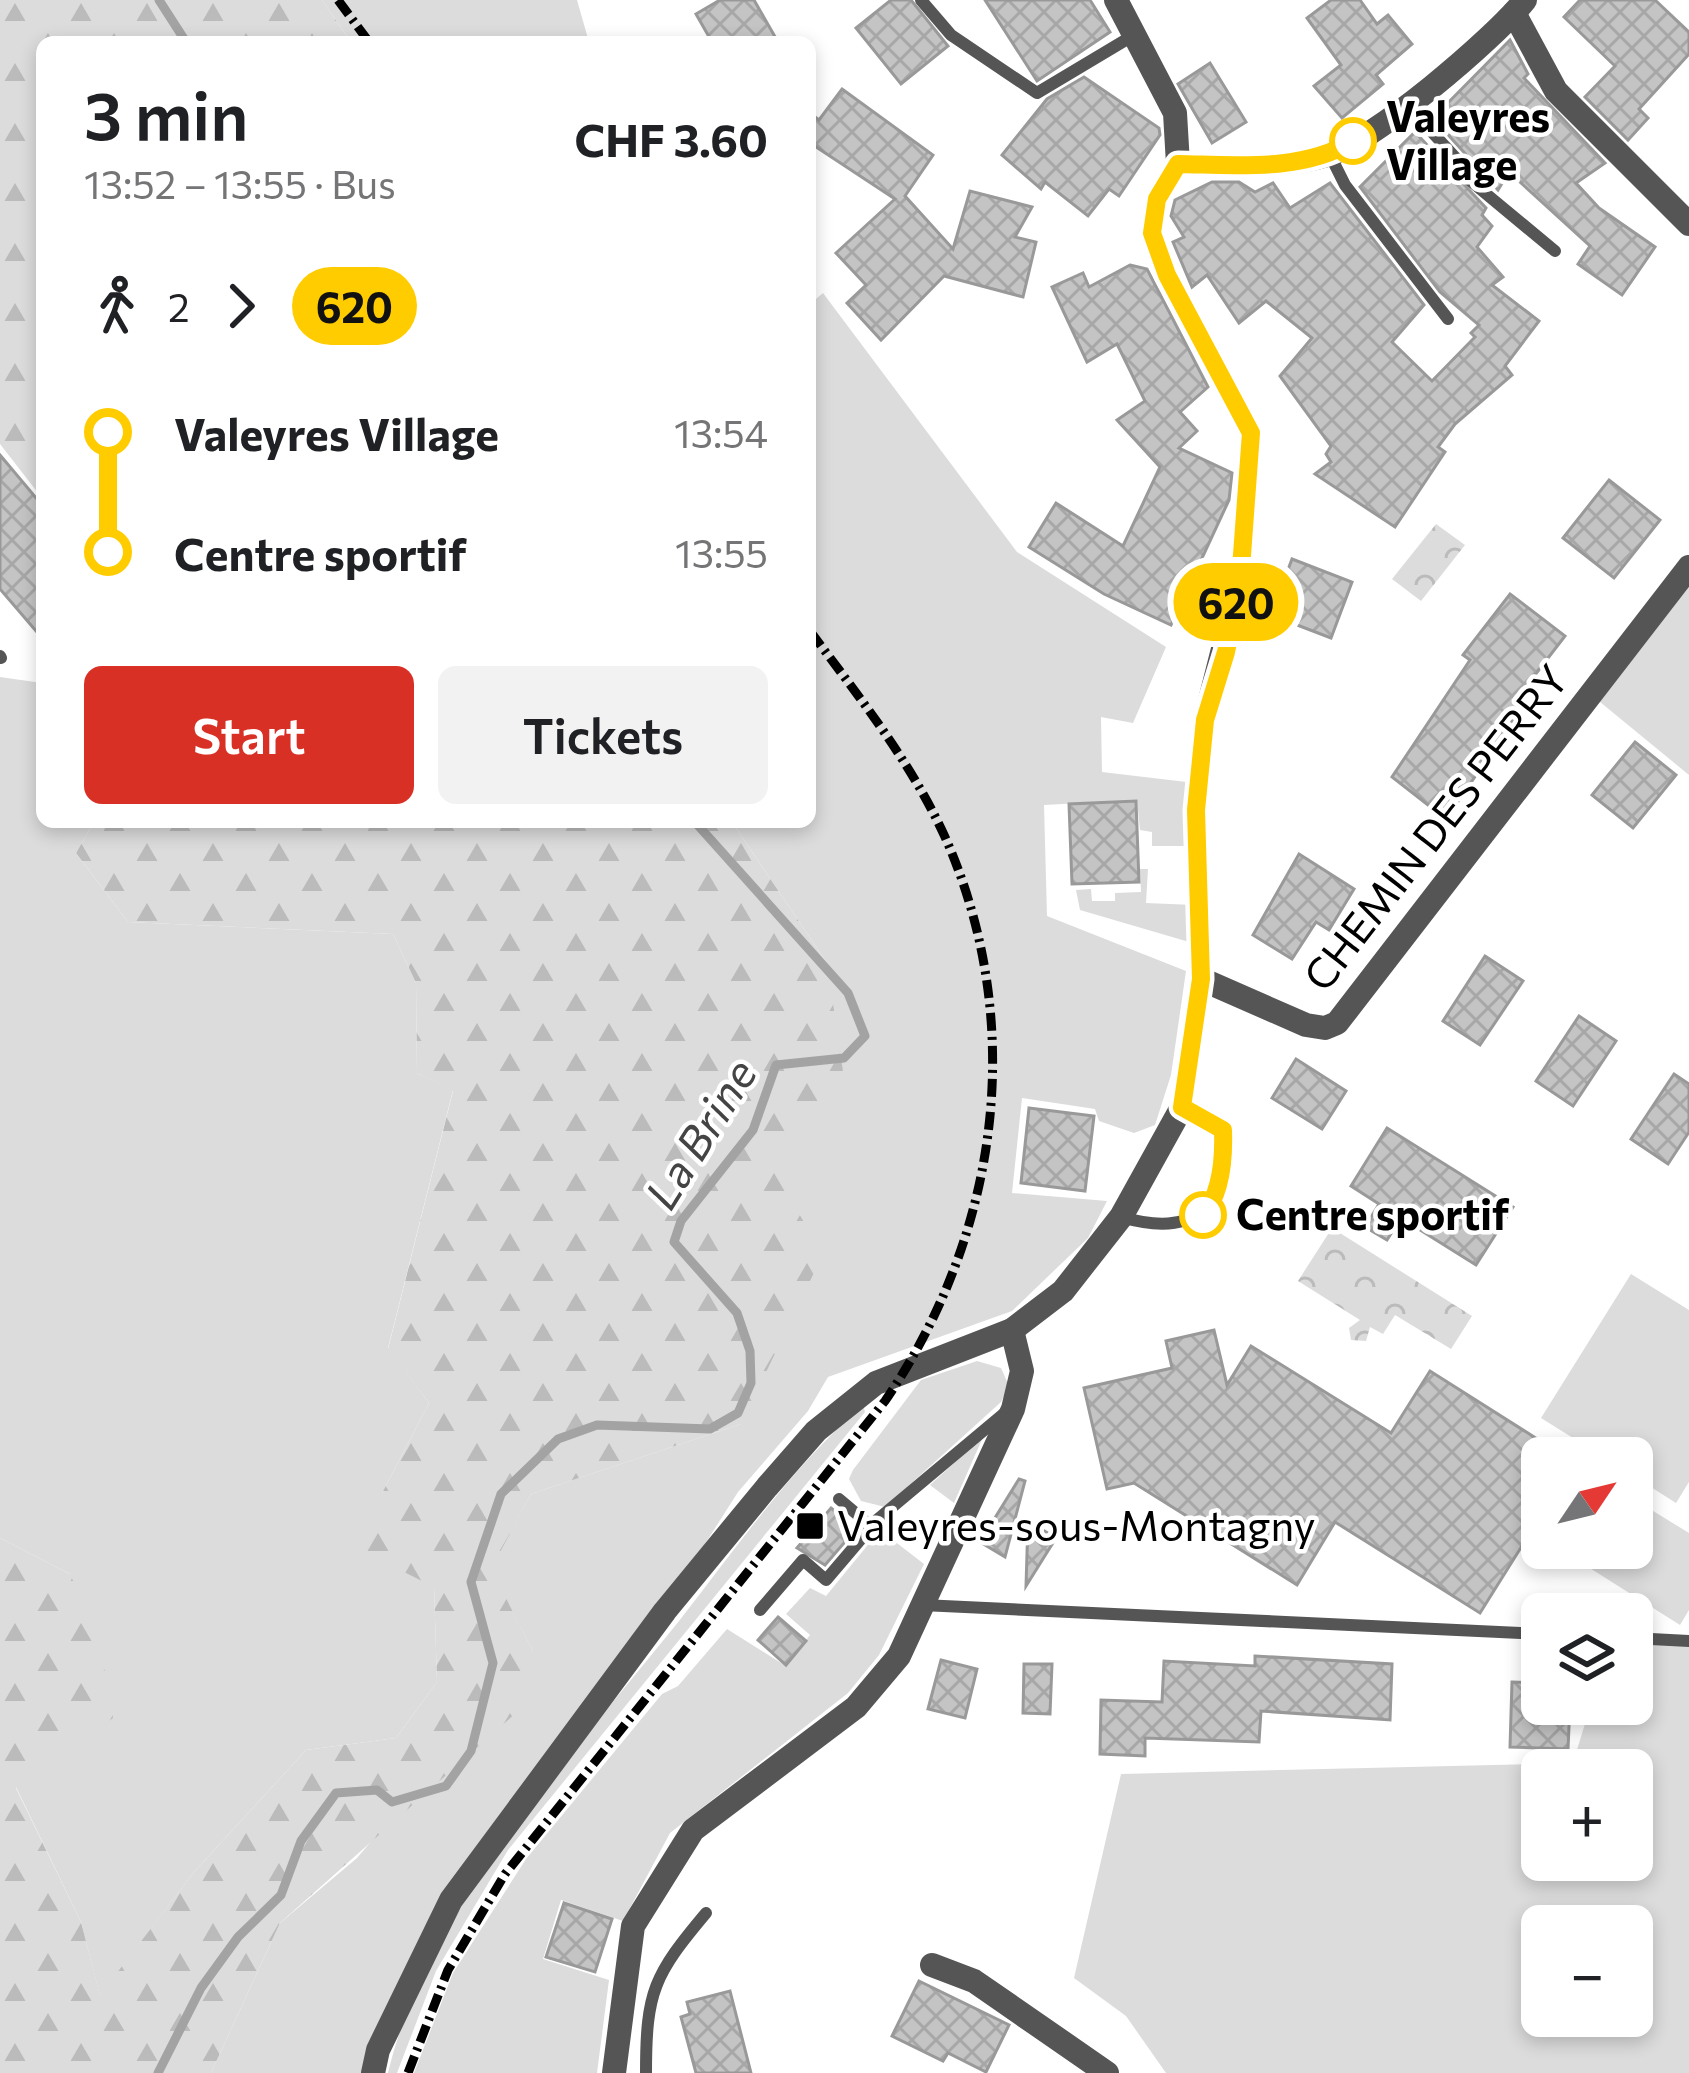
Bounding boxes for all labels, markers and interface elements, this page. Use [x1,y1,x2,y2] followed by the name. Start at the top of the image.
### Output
[84,73,248,154] text: 3 min
[1386,89,1550,189] place label: Valeyres Village
[574,111,768,166] text: CHF 3.60
[1331,119,1375,163] marker: Valeyres Village
[84,159,396,207] text: 13:52 – 13:55 · Bus
[84,273,150,339] icon: walk
[208,273,274,339] icon: forward
[316,280,393,332] text: 620
[168,282,190,330] text: 2
[174,405,499,460] text: Valeyres Village
[674,408,768,456] text: 13:54
[174,525,467,580] text: Centre sportif
[675,528,768,576] text: 13:55
[1167,563,1305,641] line badge: 620
[1197,576,1275,628] text: 620
[1291,653,1578,1000] street label: CHEMIN DES PERRY
[84,666,414,804] button: Start
[438,666,768,804] button: Tickets
[632,1048,766,1218] water label: La Brine
[1236,1187,1510,1239] place label: Centre sportif
[1181,1193,1225,1237] marker: Centre sportif
[1521,1437,1653,1569] north arrow
[1521,1437,1653,2037] map controls
[837,1498,1316,1550] place label: Valeyres-sous-Montagny
[794,1510,826,1542] marker: Valeyres-sous-Montagny
[1521,1593,1653,1725] button: layers
[1521,1749,1653,1881] button: +
[1521,1905,1653,2037] button: −

